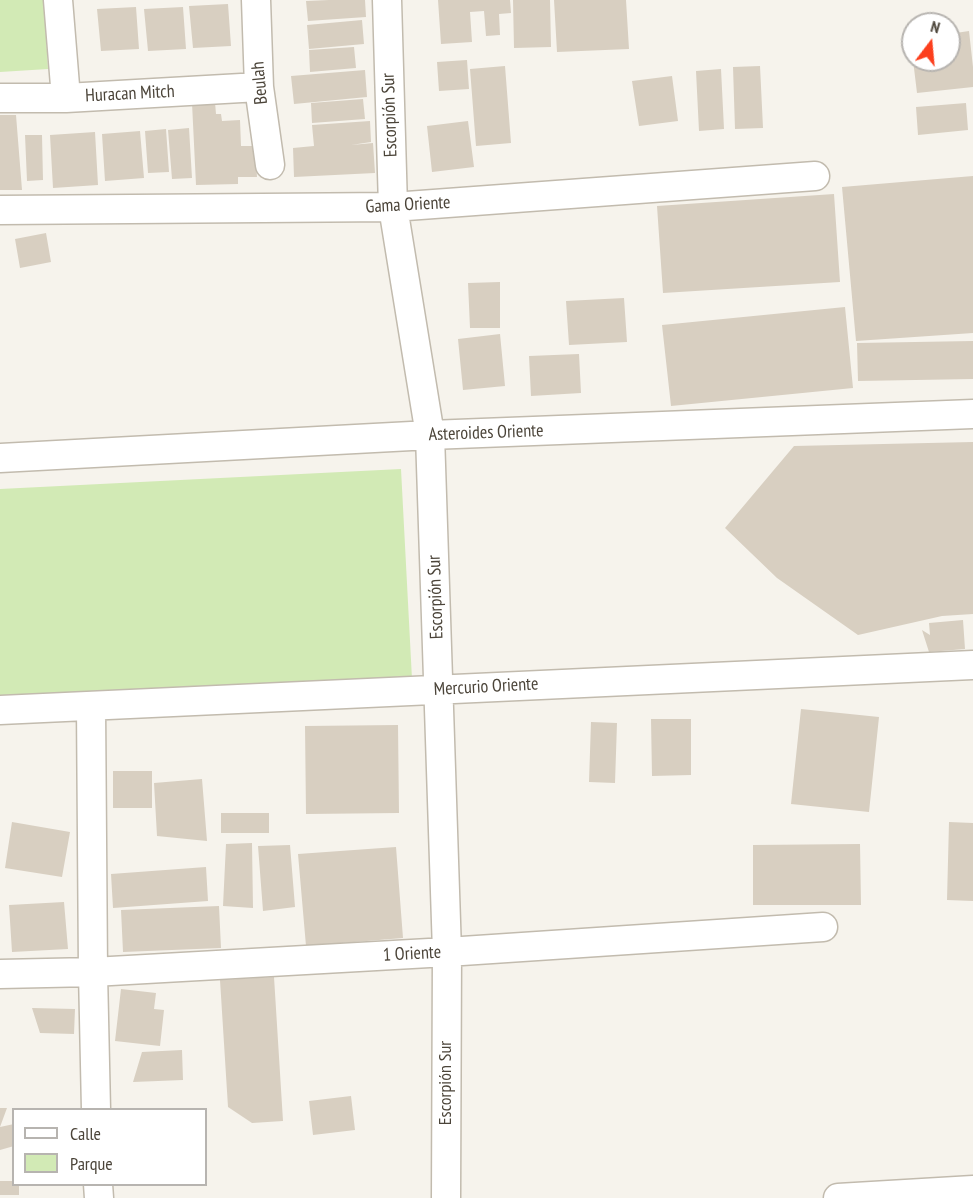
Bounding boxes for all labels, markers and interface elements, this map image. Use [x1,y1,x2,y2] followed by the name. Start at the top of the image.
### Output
[901,12,961,72] north arrow
[928,16,942,37] text: N
[247,61,273,105] street label: Beulah
[378,73,402,157] street label: Escorpión Sur
[85,81,175,107] street label: Huracan Mitch
[365,192,451,218] street label: Gama Oriente
[428,420,544,446] street label: Asteroides Oriente
[424,555,448,639] street label: Escorpión Sur
[433,673,539,701] street label: Mercurio Oriente
[382,942,442,966] street label: 1 Oriente
[435,1041,457,1125] street label: Escorpión Sur
[12,1108,207,1186] legend
[70,1122,101,1145] text: Calle
[70,1152,113,1175] text: Parque

